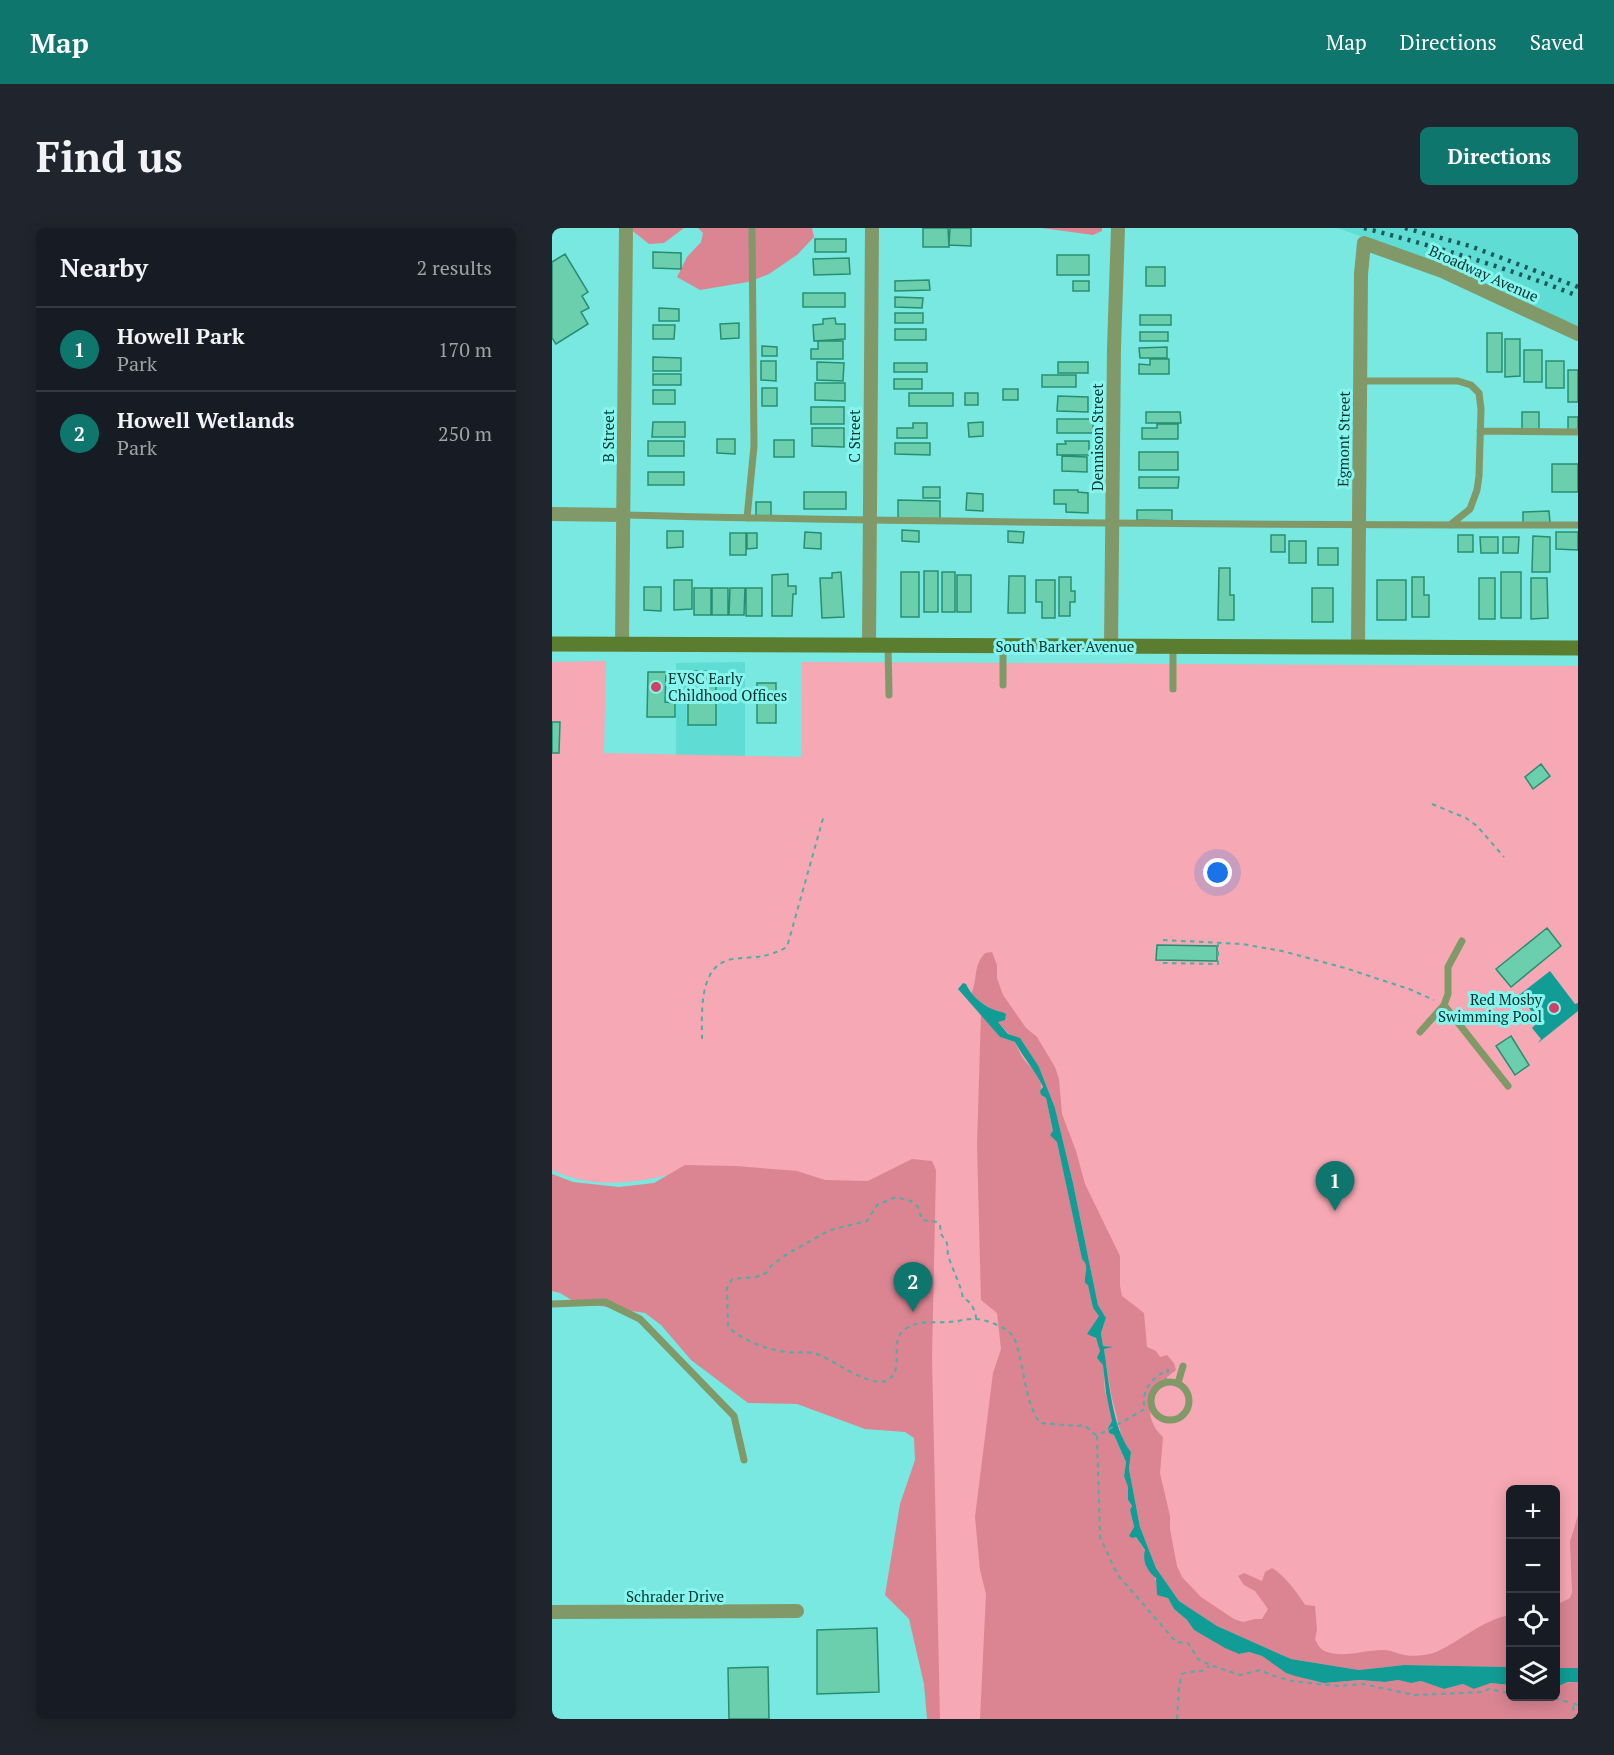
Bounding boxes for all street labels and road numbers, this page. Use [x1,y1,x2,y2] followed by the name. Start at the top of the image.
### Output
[1426,240,1542,306] street label: Broadway Avenue
[1087,383,1107,491] street label: Dennison Street
[1332,390,1354,487] street label: Egmont Street
[598,409,618,462] street label: B Street
[844,409,864,463] street label: C Street
[996,636,1134,656] street label: South Barker Avenue
[626,1586,724,1606] street label: Schrader Drive

